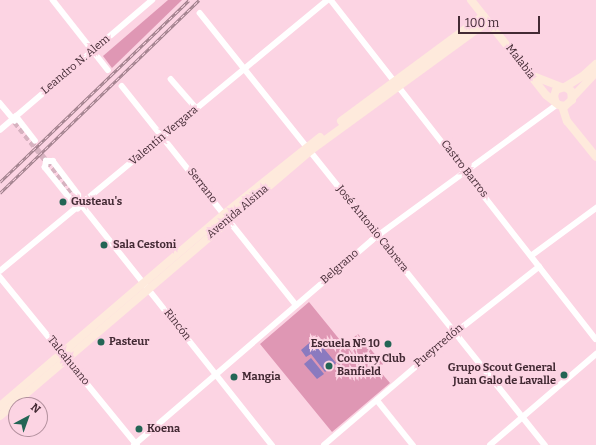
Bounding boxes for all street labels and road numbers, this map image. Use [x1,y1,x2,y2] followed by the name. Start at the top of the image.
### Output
[39,33,113,97] street label: Leandro N. Alem
[502,42,538,82] street label: Malabia
[127,104,201,168] street label: Valentín Vergara
[438,138,490,200] street label: Castro Barros
[184,166,220,206] street label: Serrano
[205,183,271,241] street label: Avenida Alsina
[333,183,411,275] street label: José Antonio Cabrera
[318,247,362,287] street label: Belgrano
[161,307,193,343] street label: Rincón
[412,322,466,370] street label: Pueyrredón
[44,334,92,388] street label: Talcahuano

